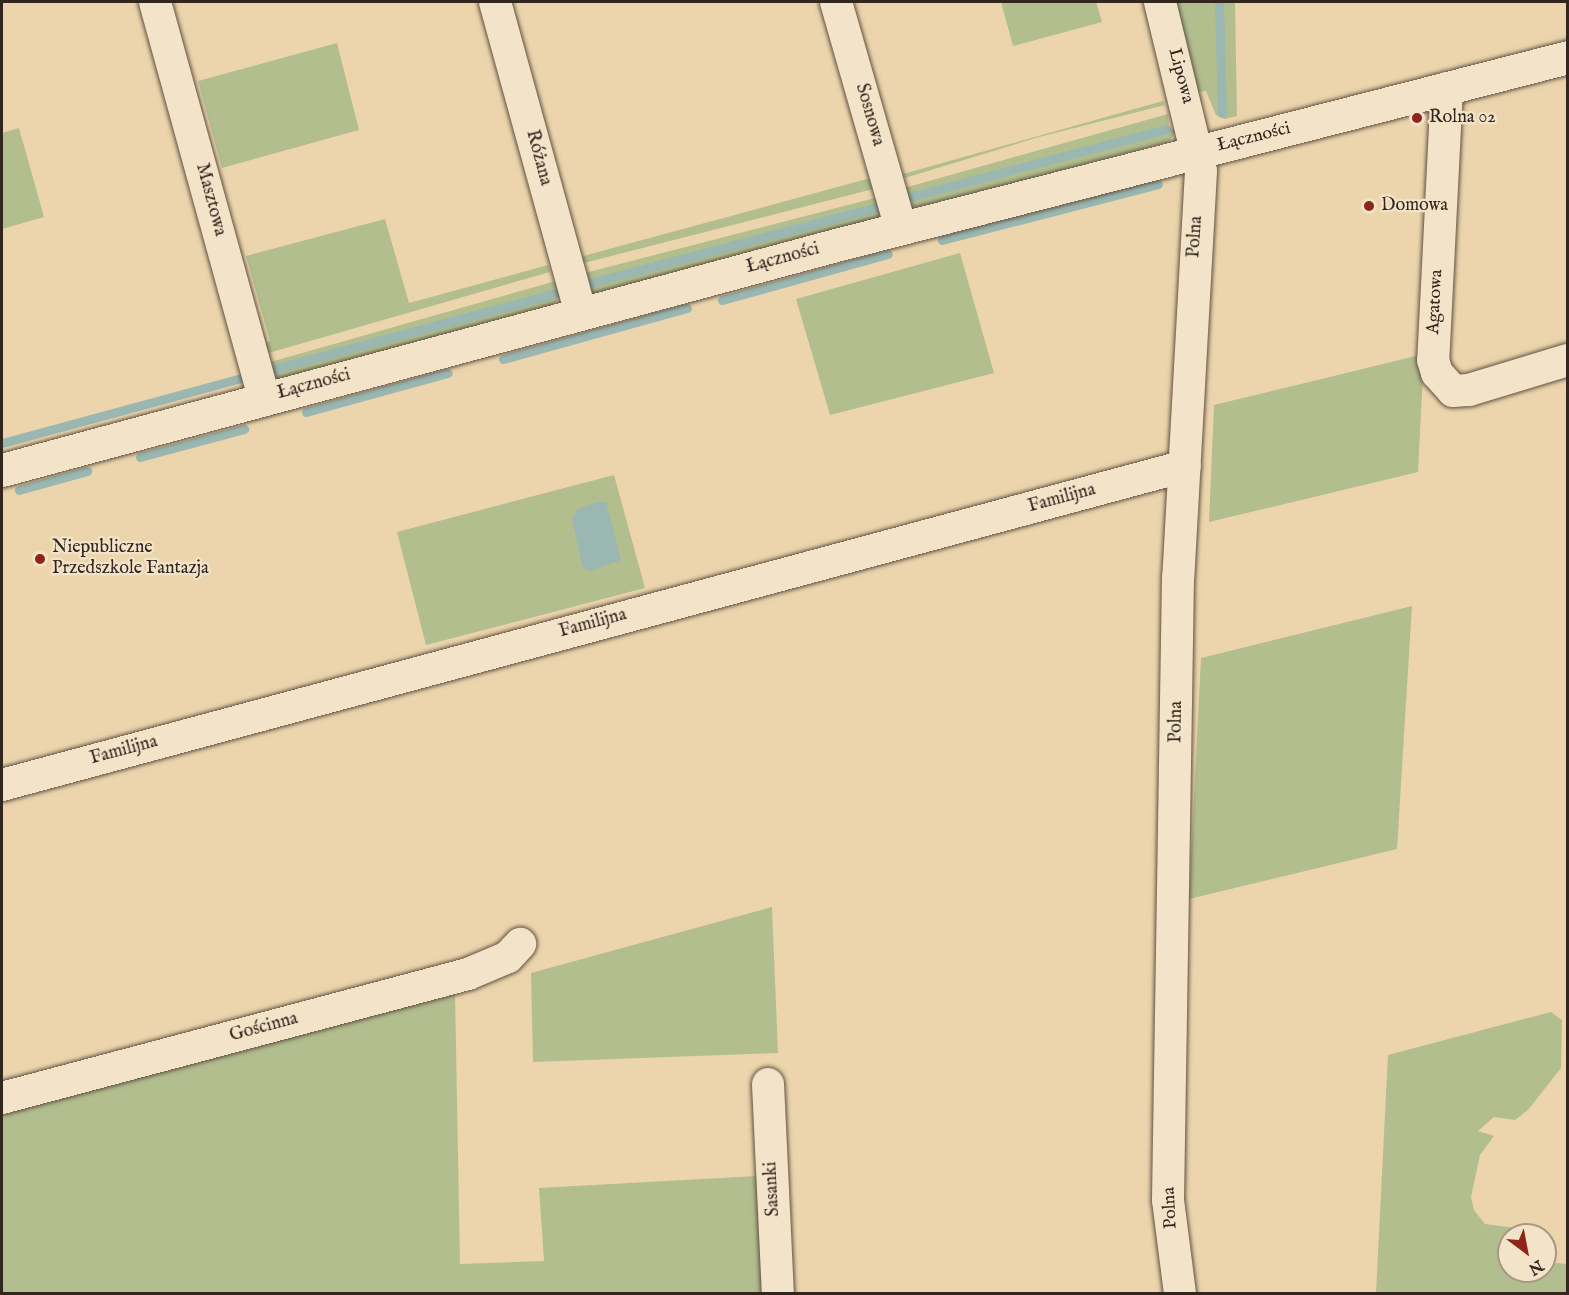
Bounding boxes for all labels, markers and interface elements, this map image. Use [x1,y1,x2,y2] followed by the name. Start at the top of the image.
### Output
[1162,46,1198,106] street label: Lipowa
[850,81,888,149] street label: Sosnowa
[1429,107,1496,129] place label: Rolna 02
[1410,111,1424,125] marker: Rolna 02
[1215,118,1293,158] street label: Łączności
[520,128,556,188] street label: Różana
[190,161,230,239] street label: Masztowa
[1381,195,1448,217] place label: Domowa
[1362,199,1376,213] marker: Domowa
[1184,215,1208,259] street label: Polna
[744,239,822,279] street label: Łączności
[1424,269,1448,335] street label: Agatowa
[275,365,353,405] street label: Łączności
[1026,480,1098,518] street label: Familijna
[52,538,209,580] place label: Niepubliczne Przedszkole Fantazja
[33,552,47,566] marker: Niepubliczne Przedszkole Fantazja
[557,605,629,643] street label: Familijna
[1166,701,1188,743] street label: Polna
[88,732,160,770] street label: Familijna
[227,1009,301,1047] street label: Gościnna
[761,1161,785,1217] street label: Sasanki
[1159,1186,1183,1230] street label: Polna
[1497,1223,1557,1283] north arrow
[1524,1254,1547,1279] text: N

